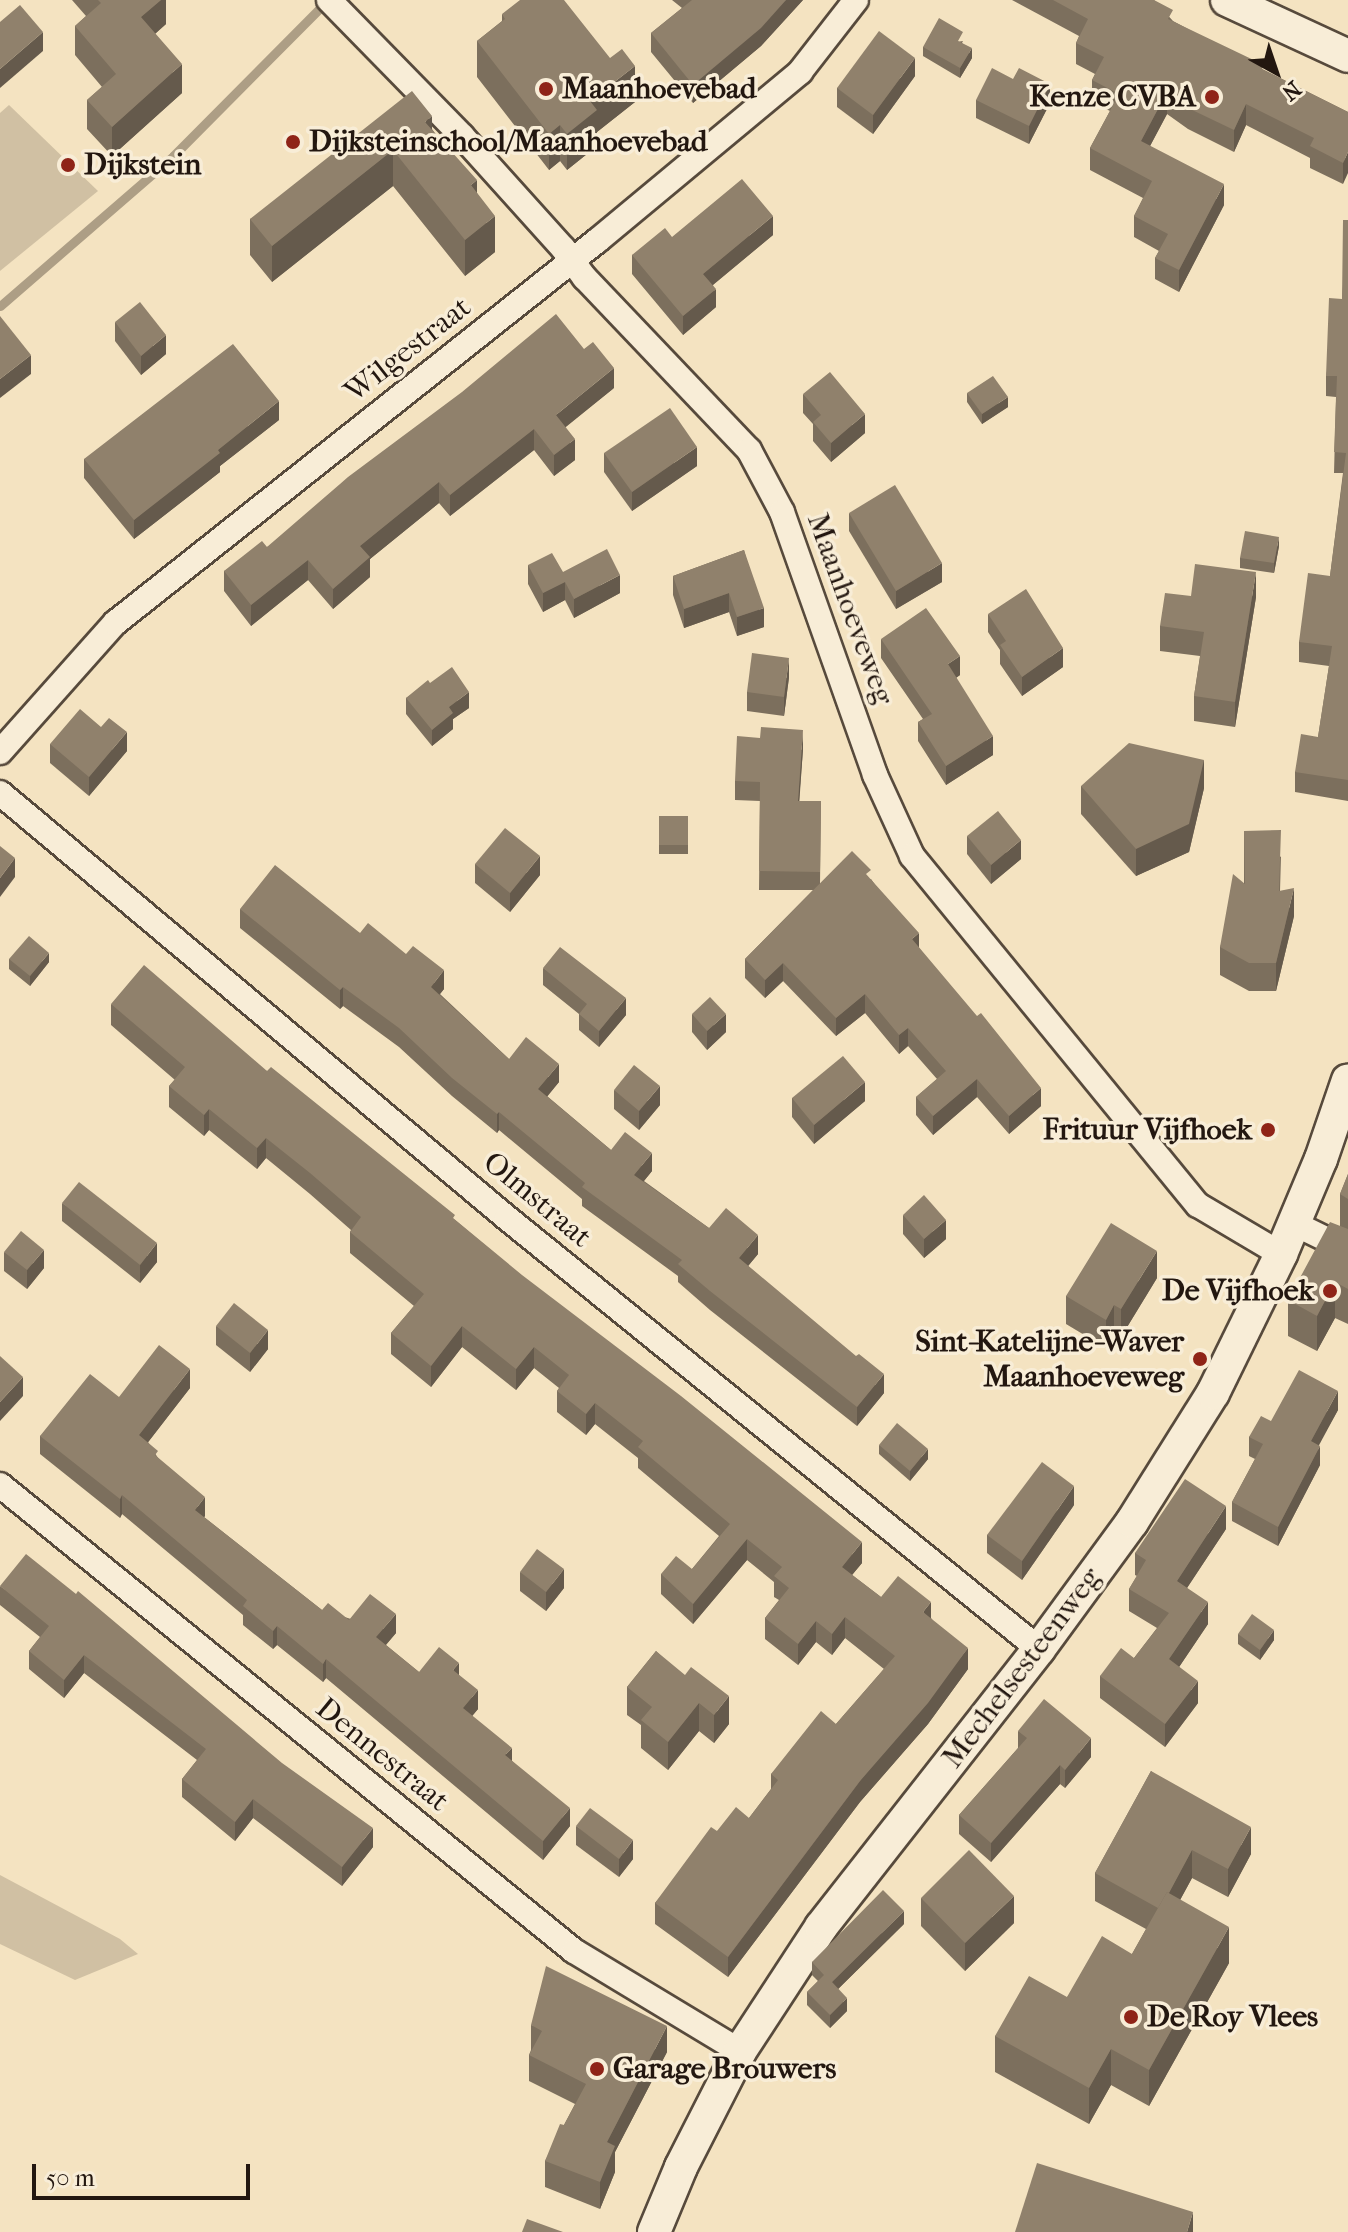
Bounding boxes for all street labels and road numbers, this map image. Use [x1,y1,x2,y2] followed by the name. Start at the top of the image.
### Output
[338,290,478,410] street label: Wilgestraat
[799,509,901,709] street label: Maanhoeveweg
[476,1144,598,1256] street label: Olmstraat
[935,1561,1109,1775] street label: Mechelsesteenweg
[308,1691,456,1819] street label: Dennestraat

